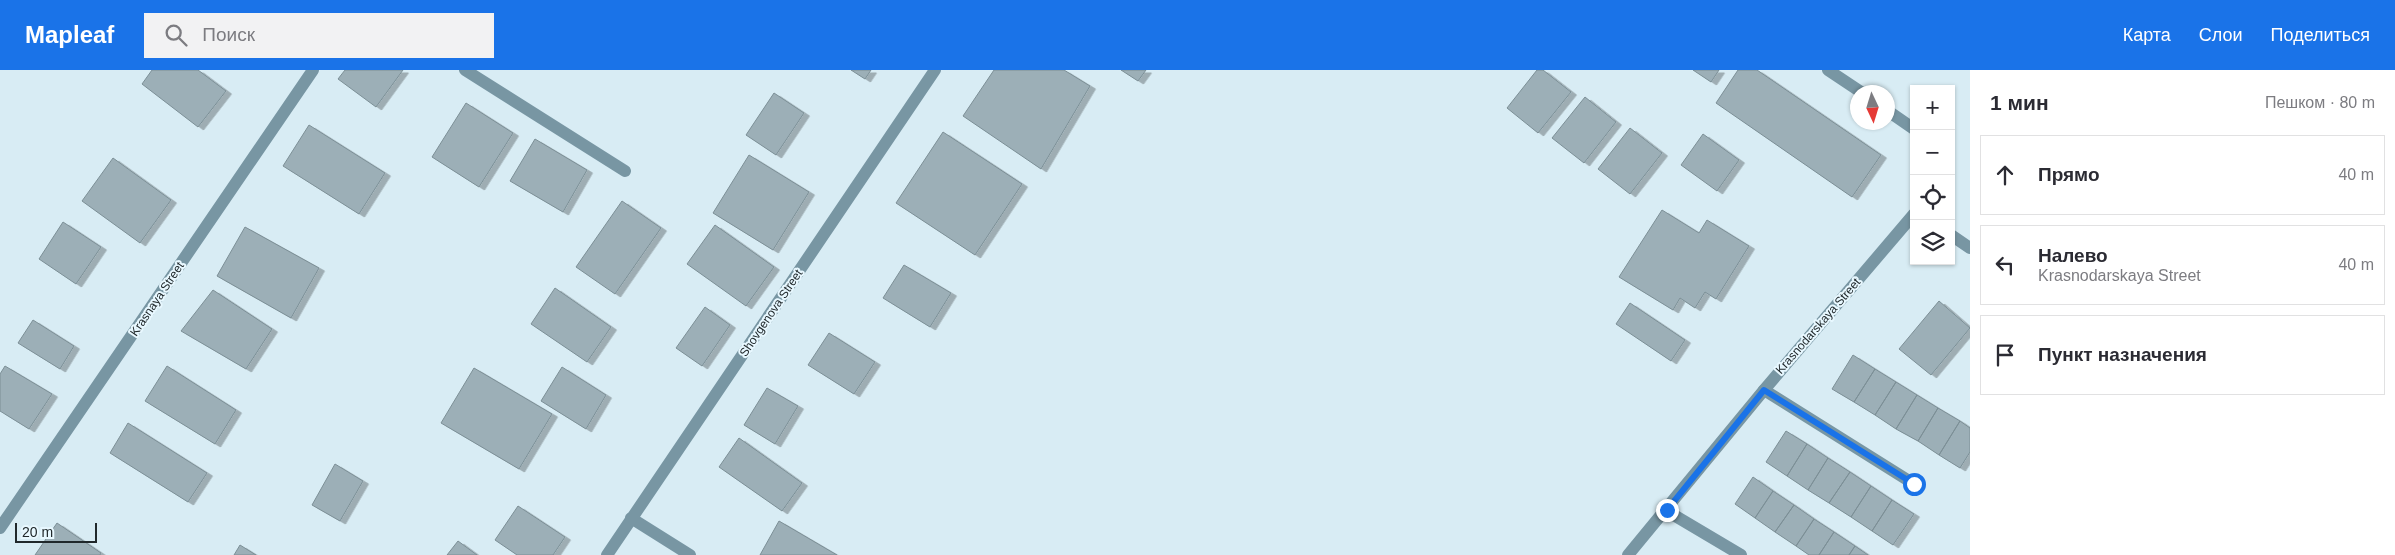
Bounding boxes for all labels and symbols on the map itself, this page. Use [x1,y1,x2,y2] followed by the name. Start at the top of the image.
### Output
[1850,85,1895,130] north arrow
[127,259,187,339] street label: Krasnaya Street
[737,266,806,359] street label: Shovgenova Street
[1773,275,1864,377] street label: Krasnodarskaya Street
[1903,473,1926,496] route start
[1656,499,1679,522] route end
[15,520,98,543] scale bar

